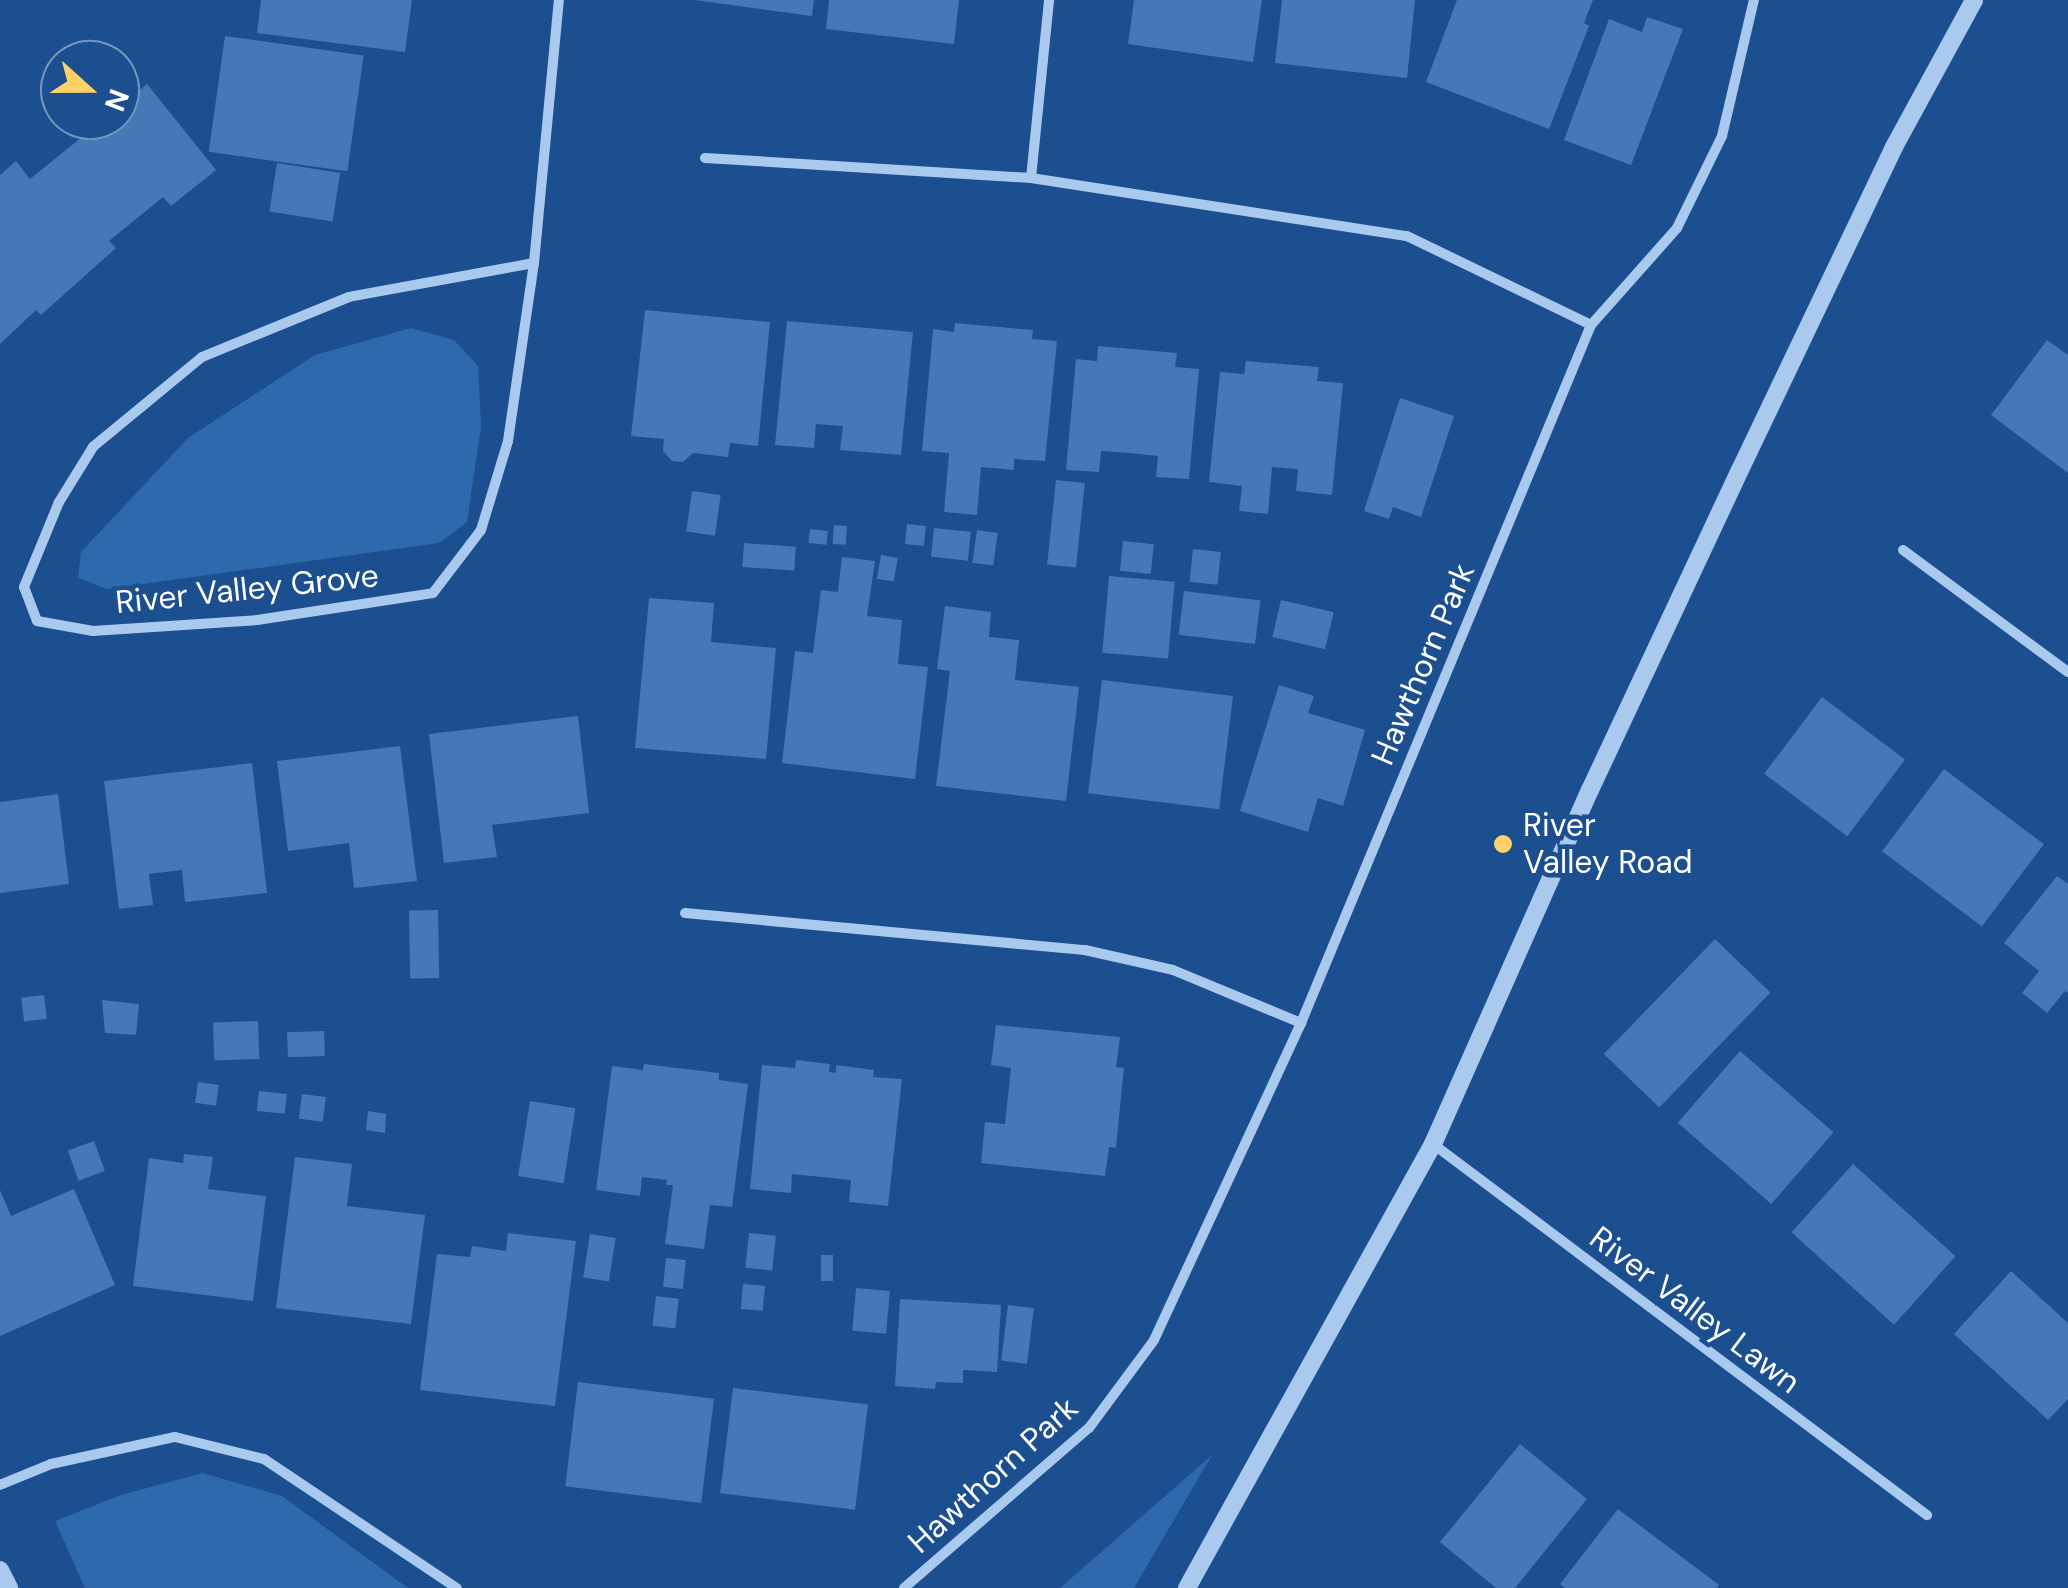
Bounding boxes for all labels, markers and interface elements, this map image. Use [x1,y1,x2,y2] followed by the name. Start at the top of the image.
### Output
[40,40,140,140] north arrow
[96,84,138,116] text: N
[114,556,380,622] street label: River Valley Grove
[1363,557,1483,771] street label: Hawthorn Park
[1523,807,1693,882] place label: River Valley Road
[1492,833,1514,855] marker: River Valley Road
[1582,1218,1808,1402] street label: River Valley Lawn
[900,1389,1086,1561] street label: Hawthorn Park

